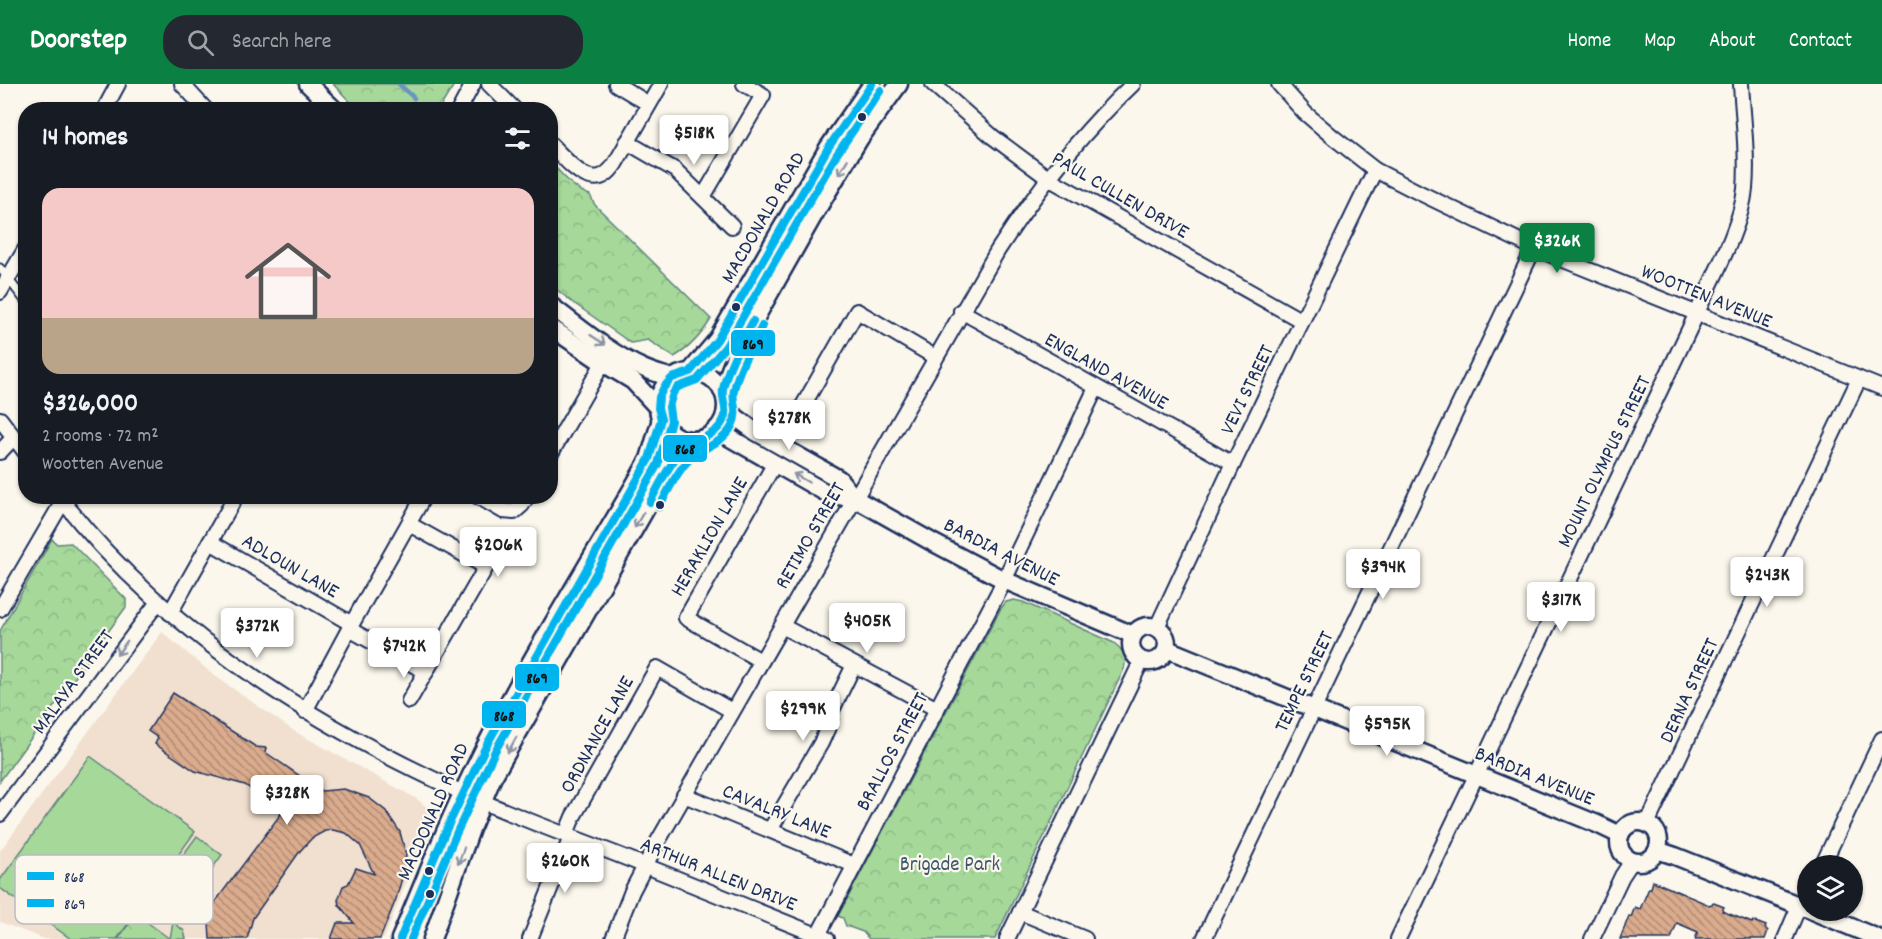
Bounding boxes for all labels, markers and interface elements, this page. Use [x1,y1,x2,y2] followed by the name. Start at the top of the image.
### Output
[163,15,583,69] search box
[30,22,127,62] text: Doorstep
[184,26,217,59] icon: search
[232,27,332,58] text: Search here
[1567,27,1611,57] text: Home
[1644,27,1676,57] text: Map
[1709,27,1756,57] text: About
[1789,27,1852,57] text: Contact
[856,111,868,123] unlabelled marker
[652,115,736,166] pin: $518K
[42,120,128,157] text: 14 homes
[673,120,715,148] text: $518K
[501,122,534,155] icon: filters
[1045,145,1194,248] street label: PAUL CULLEN DRIVE
[715,147,815,290] street label: MACDONALD ROAD
[836,158,848,175] one-way arrow
[1515,223,1599,274] pin: $326K
[234,227,342,335] icon: home
[1534,228,1580,256] text: $326K
[1636,258,1776,338] street label: WOOTTEN AVENUE
[730,301,742,313] unlabelled marker
[1038,326,1173,419] street label: ENGLAND AVENUE
[730,329,776,357] line badge: 869
[589,334,605,346] one-way arrow
[742,334,764,357] text: 869
[1214,340,1284,440] street label: VEVI STREET
[1551,371,1661,553] street label: MOUNT OLYMPUS STREET
[42,386,138,423] text: $326,000
[747,400,831,451] pin: $278K
[767,405,811,433] text: $278K
[42,423,158,451] text: 2 rooms · 72 m²
[662,434,708,463] line badge: 868
[675,439,696,462] text: 868
[42,451,163,479] text: Wootten Avenue
[664,472,757,603] street label: HERAKLION LANE
[792,472,810,483] one-way arrow
[769,477,855,596] street label: RETIMO STREET
[654,499,666,511] unlabelled marker
[633,511,644,529] one-way arrow
[938,512,1064,596] street label: BARDIA AVENUE
[456,527,540,578] pin: $206K
[235,528,344,608] street label: ADLOUN LANE
[474,532,522,560] text: $206K
[1341,549,1425,600] pin: $394K
[1360,554,1406,582] text: $394K
[1725,557,1809,608] pin: $243K
[1744,562,1790,590] text: $243K
[1519,582,1603,633] pin: $317K
[1541,587,1581,615] text: $317K
[825,603,909,654] pin: $405K
[215,608,299,659] pin: $372K
[843,608,891,636] text: $405K
[235,613,279,641] text: $372K
[26,624,123,741] street label: MALAYA STREET
[1268,626,1343,738] street label: TEMPE STREET
[362,628,446,679] pin: $742K
[382,633,426,661] text: $742K
[1653,633,1728,749] street label: DERNA STREET
[116,640,128,656] one-way arrow
[514,663,560,692] line badge: 869
[526,668,548,691] text: 869
[554,671,643,800] street label: ORDNANCE LANE
[850,687,938,817] street label: BRALLOS STREET
[761,691,845,742] pin: $299K
[780,696,826,724] text: $299K
[481,700,527,729] line badge: 868
[494,706,515,729] text: 868
[1345,706,1429,757] pin: $595K
[1363,711,1411,739] text: $595K
[506,736,518,753] one-way arrow
[391,739,479,886] street label: MACDONALD ROAD
[1470,740,1599,816] street label: BARDIA AVENUE
[245,775,329,826] pin: $328K
[717,777,835,848] street label: CAVALRY LANE
[264,780,310,808] text: $328K
[635,831,801,921] street label: ARTHUR ALLEN DRIVE
[523,843,607,894] pin: $260K
[455,846,466,865] one-way arrow
[541,848,589,876] text: $260K
[900,851,1000,881] park label: Brigade Park
[15,855,213,924] legend
[1797,855,1863,921] map controls
[1797,855,1863,921] button: layers
[423,865,435,877] unlabelled marker
[64,867,85,890] text: 868
[424,888,436,900] unlabelled marker
[64,894,86,917] text: 869

